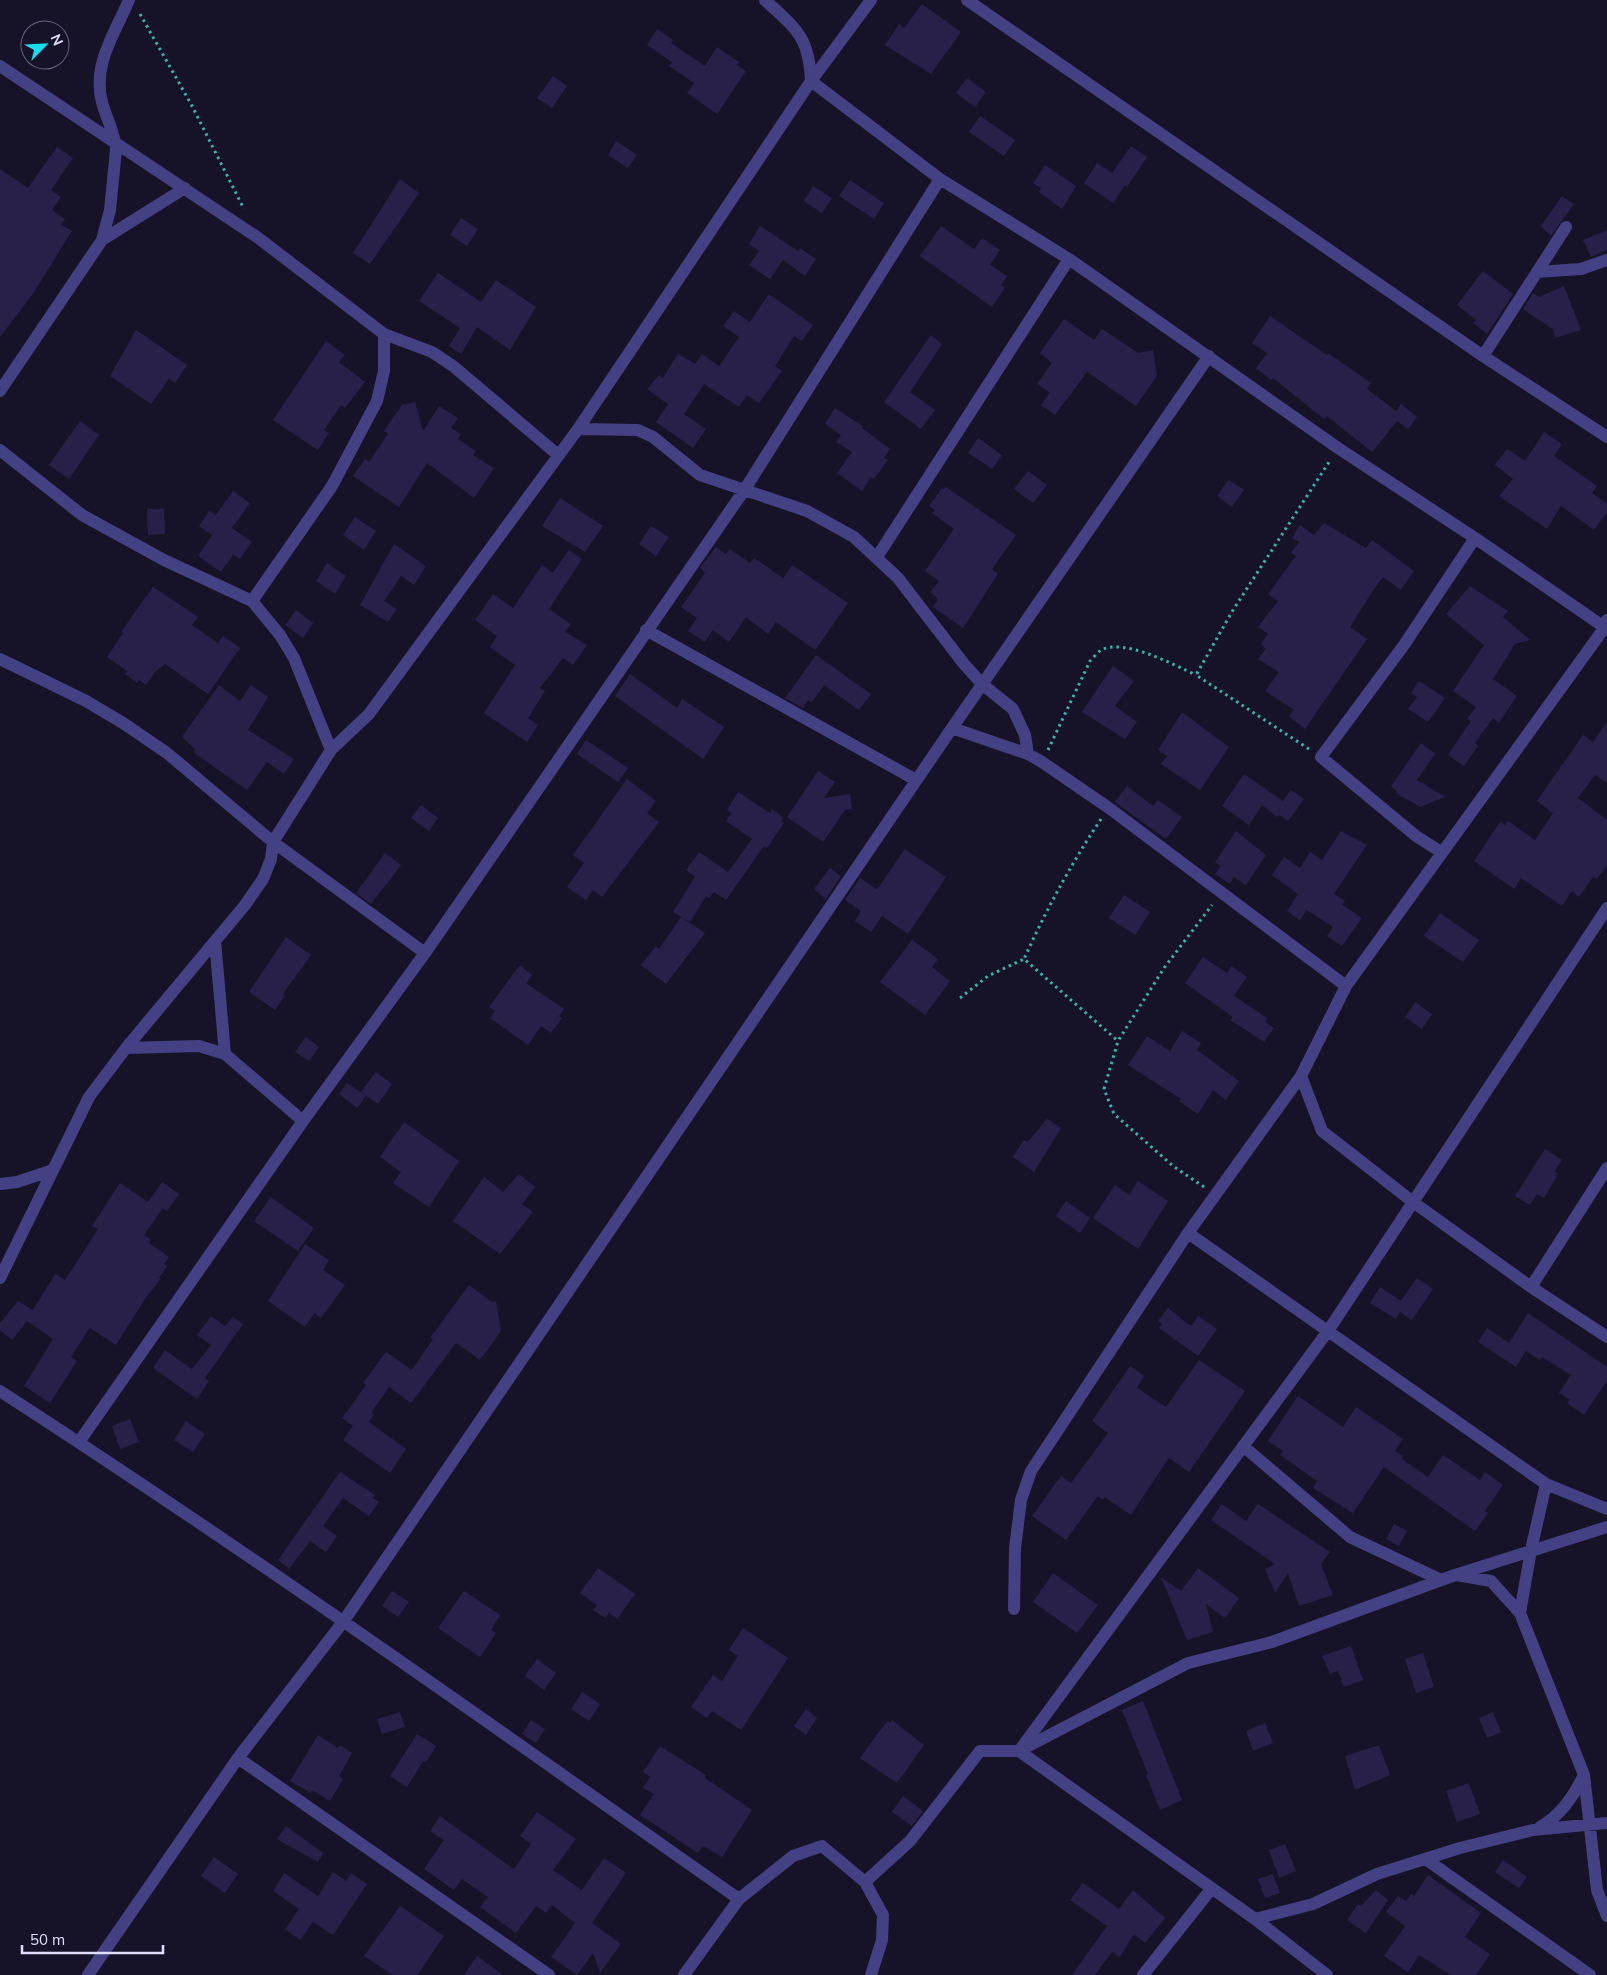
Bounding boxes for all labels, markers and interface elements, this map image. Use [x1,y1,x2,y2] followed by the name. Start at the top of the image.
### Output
[20,20,70,70] north arrow
[47,31,67,48] text: N
[22,1922,164,1954] scale bar
[30,1930,65,1949] text: 50 m

